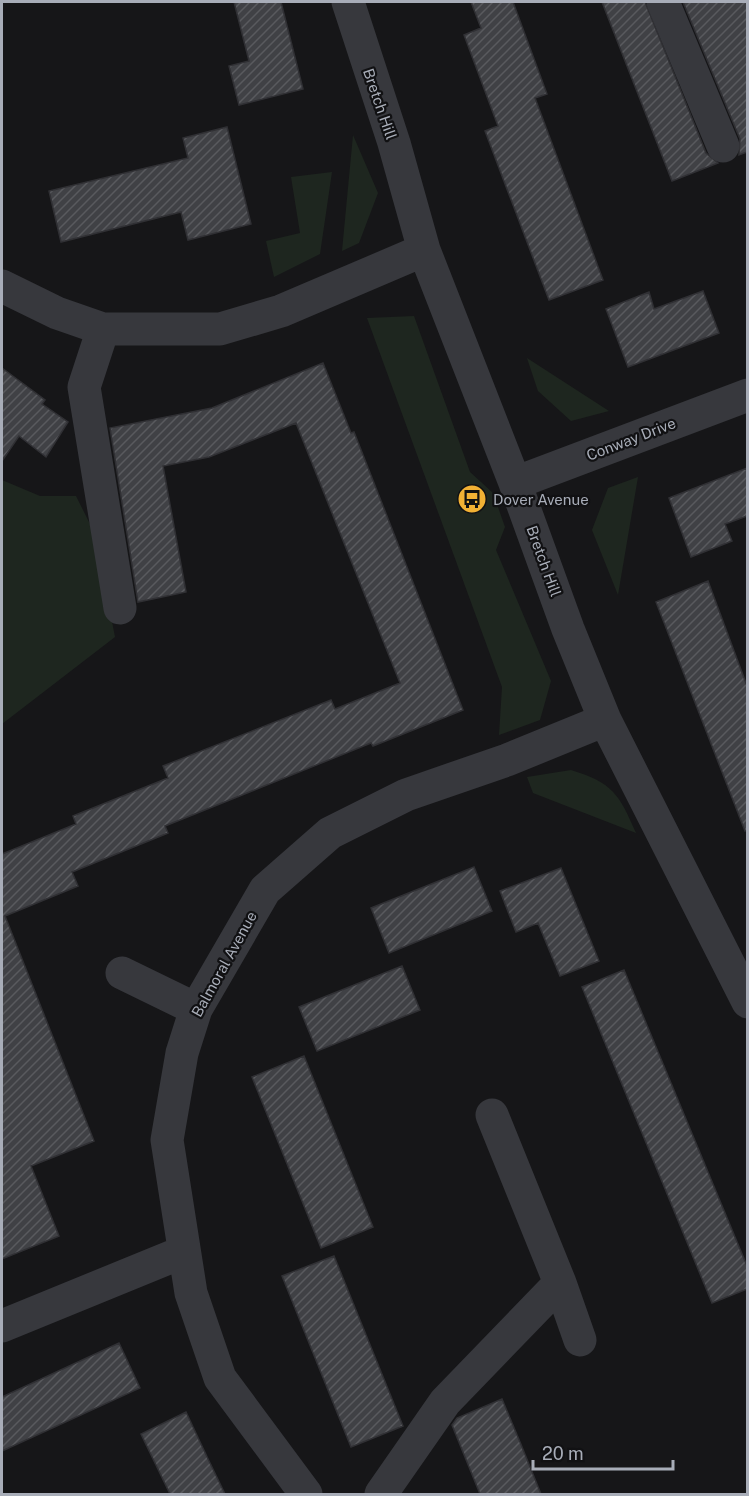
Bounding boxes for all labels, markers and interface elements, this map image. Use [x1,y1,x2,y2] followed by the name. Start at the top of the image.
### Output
[360,66,400,142] street label: Bretch Hill
[584,414,678,464] street label: Conway Drive
[456,483,488,515] bus stop icon: Dover Avenue
[493,491,589,508] place label: Dover Avenue
[523,523,565,599] street label: Bretch Hill
[188,908,260,1020] street label: Balmoral Avenue
[533,1433,672,1471] scale bar
[542,1443,584,1464] text: 20 m

